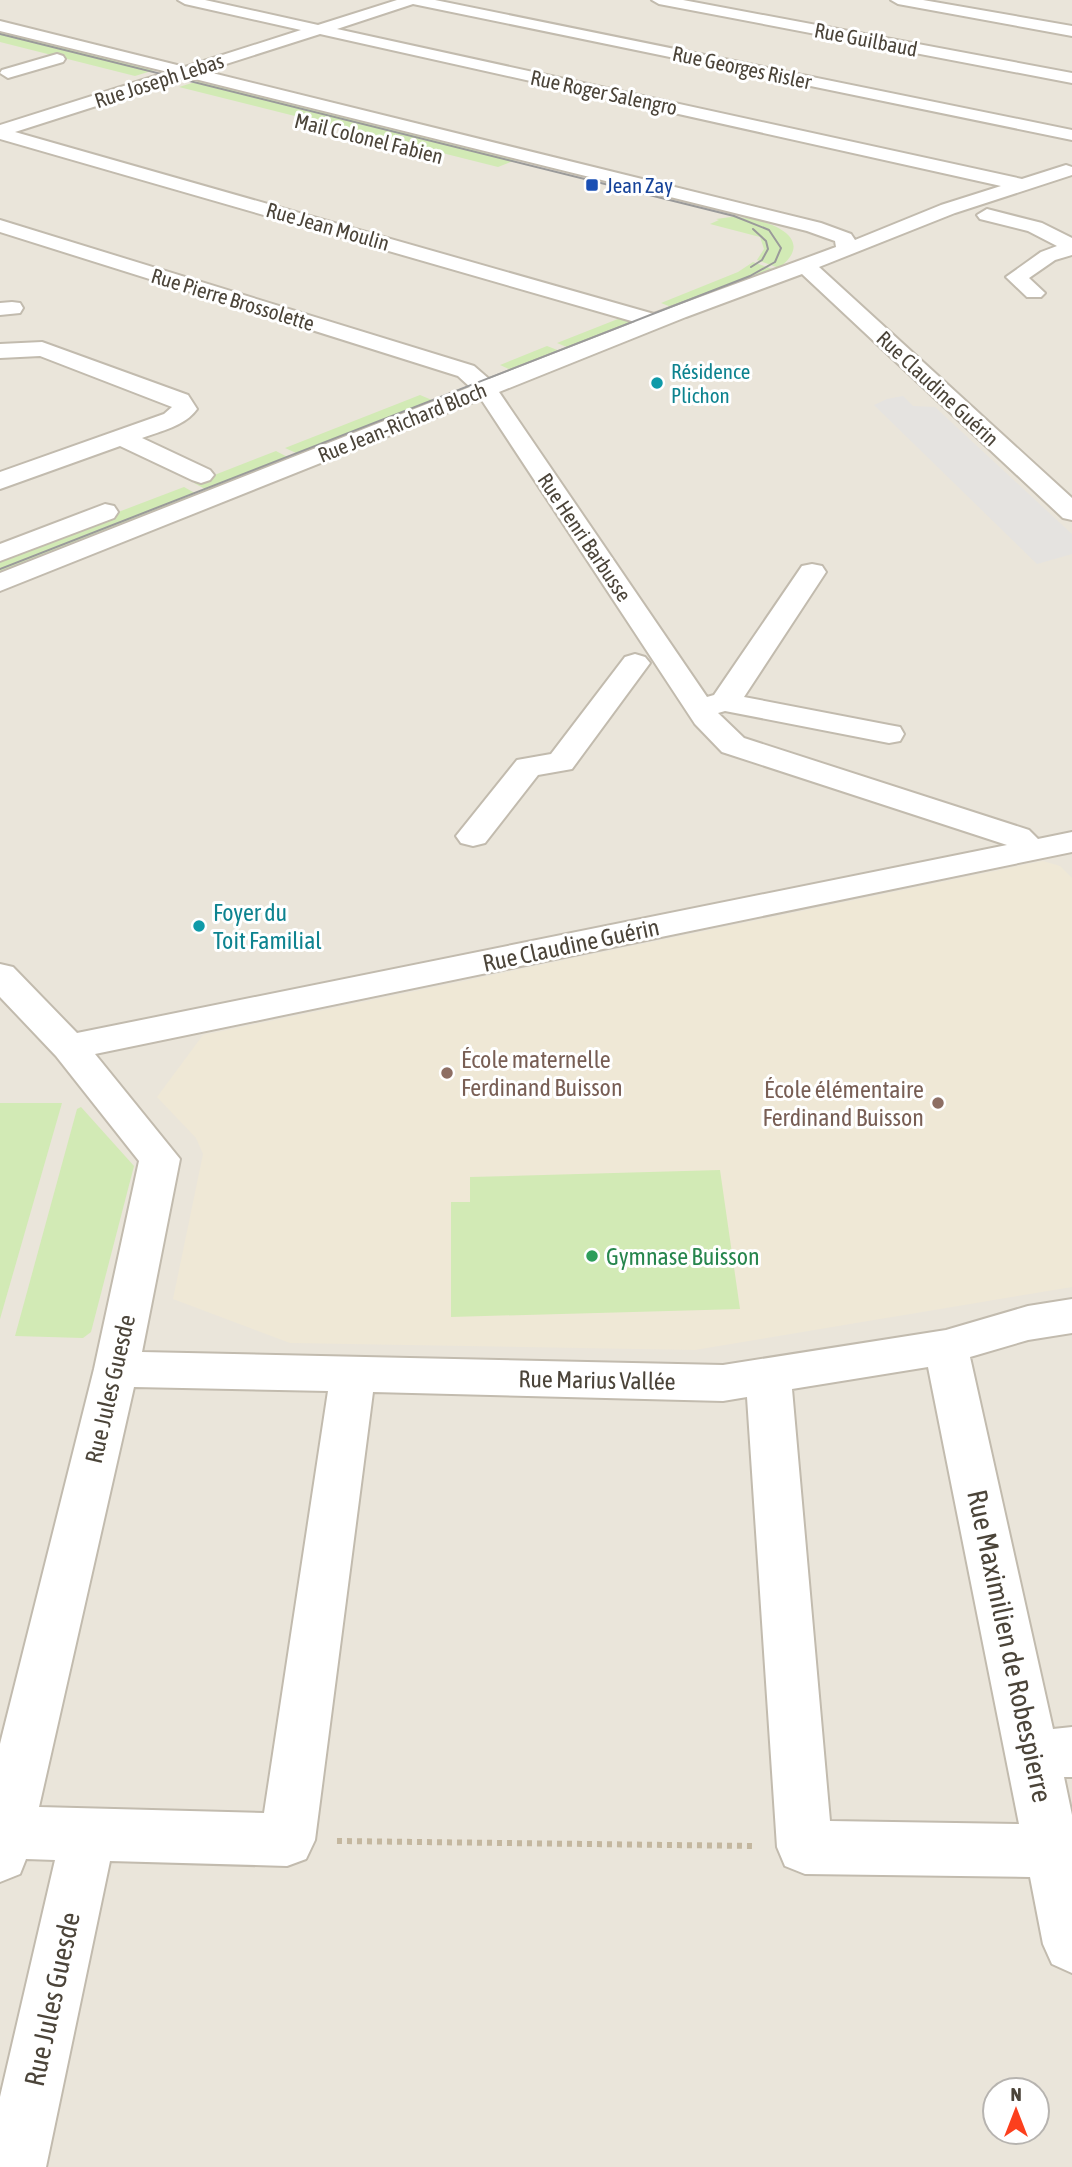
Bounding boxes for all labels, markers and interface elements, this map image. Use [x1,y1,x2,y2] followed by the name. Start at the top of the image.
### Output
[812,17,920,61] street label: Rue Guilbaud
[670,41,814,94] street label: Rue Georges Risler
[91,48,227,112] street label: Rue Joseph Lebas
[528,65,680,119] street label: Rue Roger Salengro
[292,108,446,168] street label: Mail Colonel Fabien
[606,173,673,197] place label: Jean Zay
[584,177,600,193] marker: Jean Zay
[264,197,392,255] street label: Rue Jean Moulin
[149,263,317,335] street label: Rue Pierre Brossolette
[872,326,1004,450] street label: Rue Claudine Guérin
[671,359,750,407] place label: Résidence Plichon
[649,375,665,391] marker: Résidence Plichon
[314,377,490,467] street label: Rue Jean-Richard Bloch
[533,468,637,606] street label: Rue Henri Barbusse
[213,899,322,954] place label: Foyer du Toit Familial
[480,913,662,977] street label: Rue Claudine Guérin
[191,918,207,934] marker: Foyer du Toit Familial
[461,1046,623,1101] place label: École maternelle Ferdinand Buisson
[439,1065,455,1081] marker: École maternelle Ferdinand Buisson
[762,1076,924,1131] place label: École élémentaire Ferdinand Buisson
[930,1095,946,1111] marker: École élémentaire Ferdinand Buisson
[606,1243,760,1270] place label: Gymnase Buisson
[584,1248,600,1264] marker: Gymnase Buisson
[80,1312,140,1466] street label: Rue Jules Guesde
[518,1365,676,1395] street label: Rue Marius Vallée
[961,1487,1059,1805] street label: Rue Maximilien de Robespierre
[18,1909,86,2089] street label: Rue Jules Guesde
[981,2076,1051,2146] north arrow
[1010,2083,1022,2105] text: N

